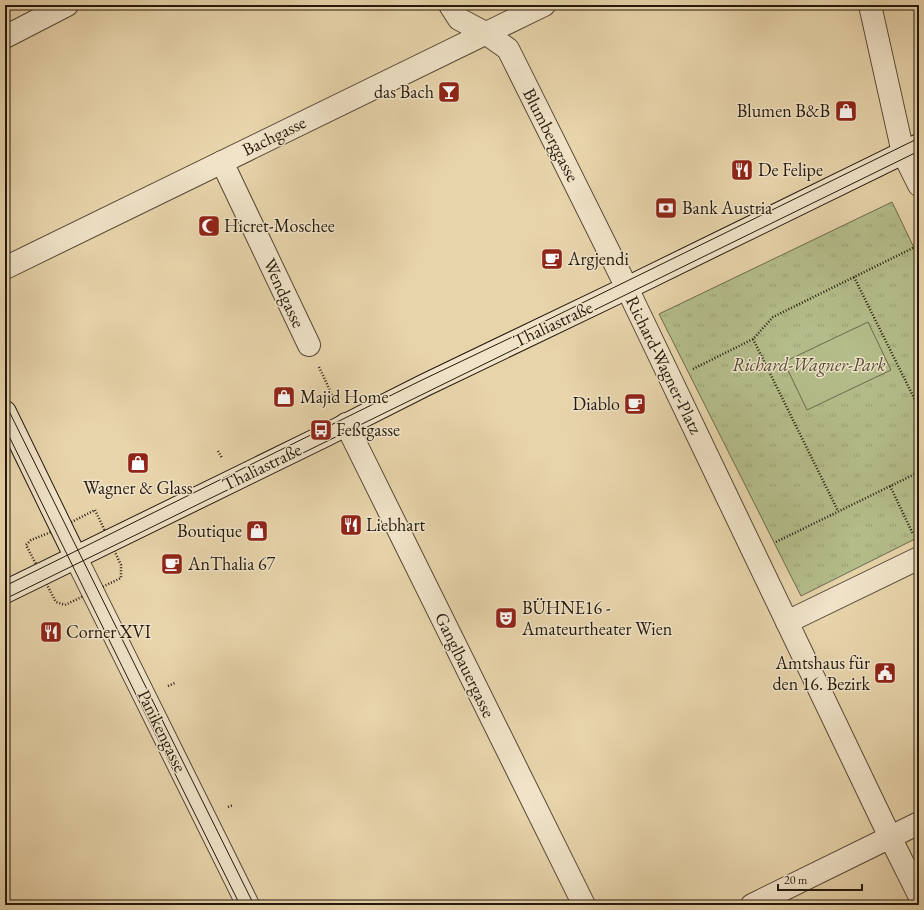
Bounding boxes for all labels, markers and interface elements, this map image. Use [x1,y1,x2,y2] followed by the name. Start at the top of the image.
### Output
[436,79,462,105] bar icon: das Bach
[374,80,434,103] place label: das Bach
[518,84,585,186] street label: Blumberggasse
[833,98,859,124] shop icon: Blumen B&B
[737,99,830,122] place label: Blumen B&B
[238,110,309,161] street label: Bachgasse
[729,157,755,183] restaurant icon: De Felipe
[758,158,823,181] place label: De Felipe
[653,195,679,221] bank icon: Bank Austria
[682,196,773,219] place label: Bank Austria
[196,213,222,239] mosque icon: Hicret-Moschee
[224,214,335,237] place label: Hicret-Moschee
[539,246,565,272] cafe icon: Argjendi
[567,247,629,270] place label: Argjendi
[258,254,311,331] street label: Wendgasse
[621,292,708,438] street label: Richard-Wagner-Platz
[509,295,596,352] street label: Thaliastraße
[732,353,886,377] park label: Richard-Wagner-Park
[271,384,297,410] shop icon: Majid Home
[300,385,389,408] place label: Majid Home
[622,391,648,417] cafe icon: Diablo
[573,392,620,415] place label: Diablo
[308,417,334,443] bus stop icon: Feßtgasse
[336,418,400,441] place label: Feßtgasse
[218,438,305,496] street label: Thaliastraße
[125,450,151,476] shop icon: Wagner & Glass
[83,476,193,499] place label: Wagner & Glass
[338,512,364,538] restaurant icon: Liebhart
[366,513,425,536] place label: Liebhart
[244,518,270,544] shop icon: Boutique
[177,519,242,542] place label: Boutique
[159,551,185,577] cafe icon: AnThalia 67
[187,552,276,575] place label: AnThalia 67
[521,596,673,640] place label: BÜHNE16 - Amateurtheater Wien
[493,605,519,631] theatre icon: BÜHNE16 - Amateurtheater Wien
[430,608,501,721] street label: Ganglbauergasse
[38,619,64,645] restaurant icon: Corner XVI
[66,620,151,643] place label: Corner XVI
[773,651,871,695] place label: Amtshaus für den 16. Bezirk
[872,660,898,686] public building icon: Amtshaus für den 16. Bezirk
[133,686,192,776] street label: Panikengasse
[778,866,862,892] scale bar
[784,872,808,888] text: 20 m

